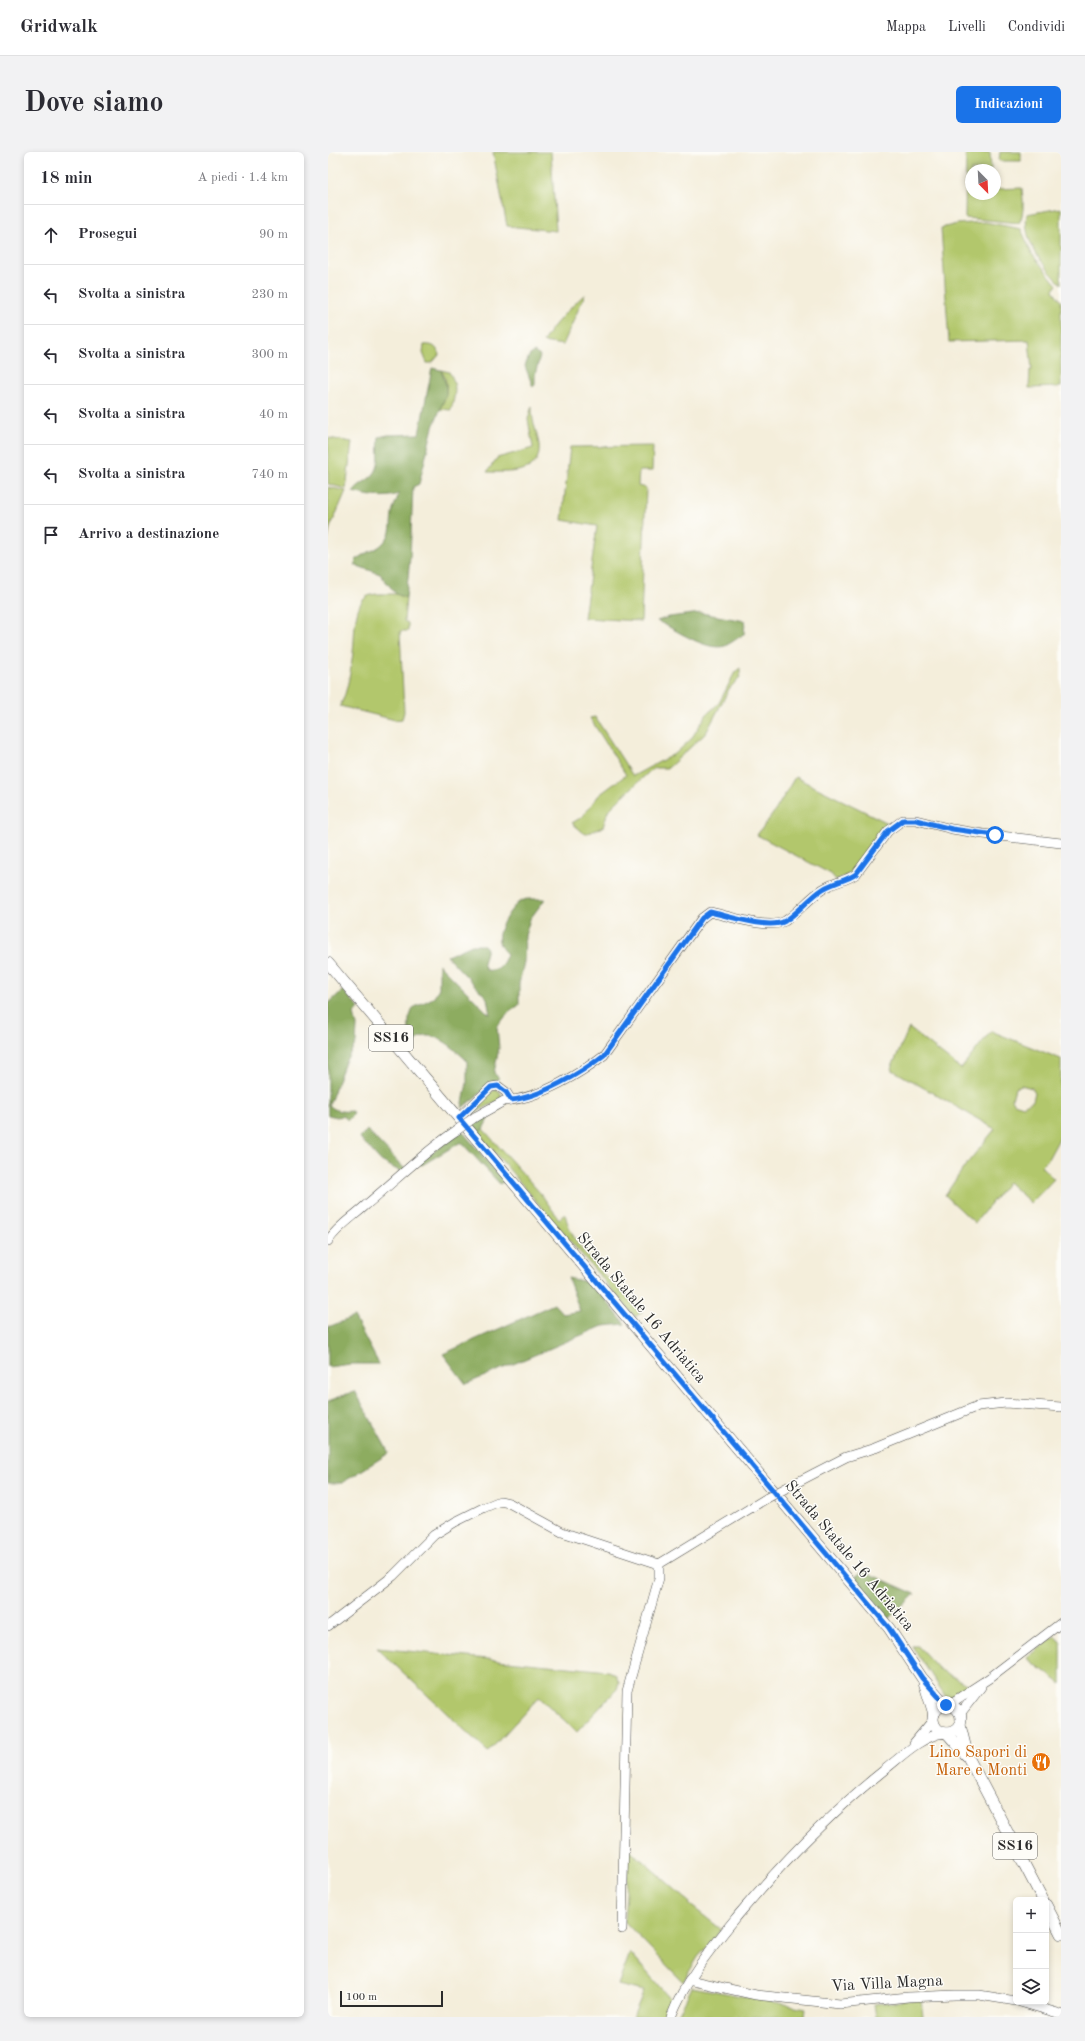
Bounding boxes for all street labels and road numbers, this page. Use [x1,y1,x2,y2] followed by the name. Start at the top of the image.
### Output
[369,1025,413,1051] road number: SS16
[573,1230,709,1386] street label: Strada Statale 16 Adriatica
[781,1478,917,1634] street label: Strada Statale 16 Adriatica
[993,1833,1037,1859] road number: SS16
[831,1973,943,1995] street label: Via Villa Magna

